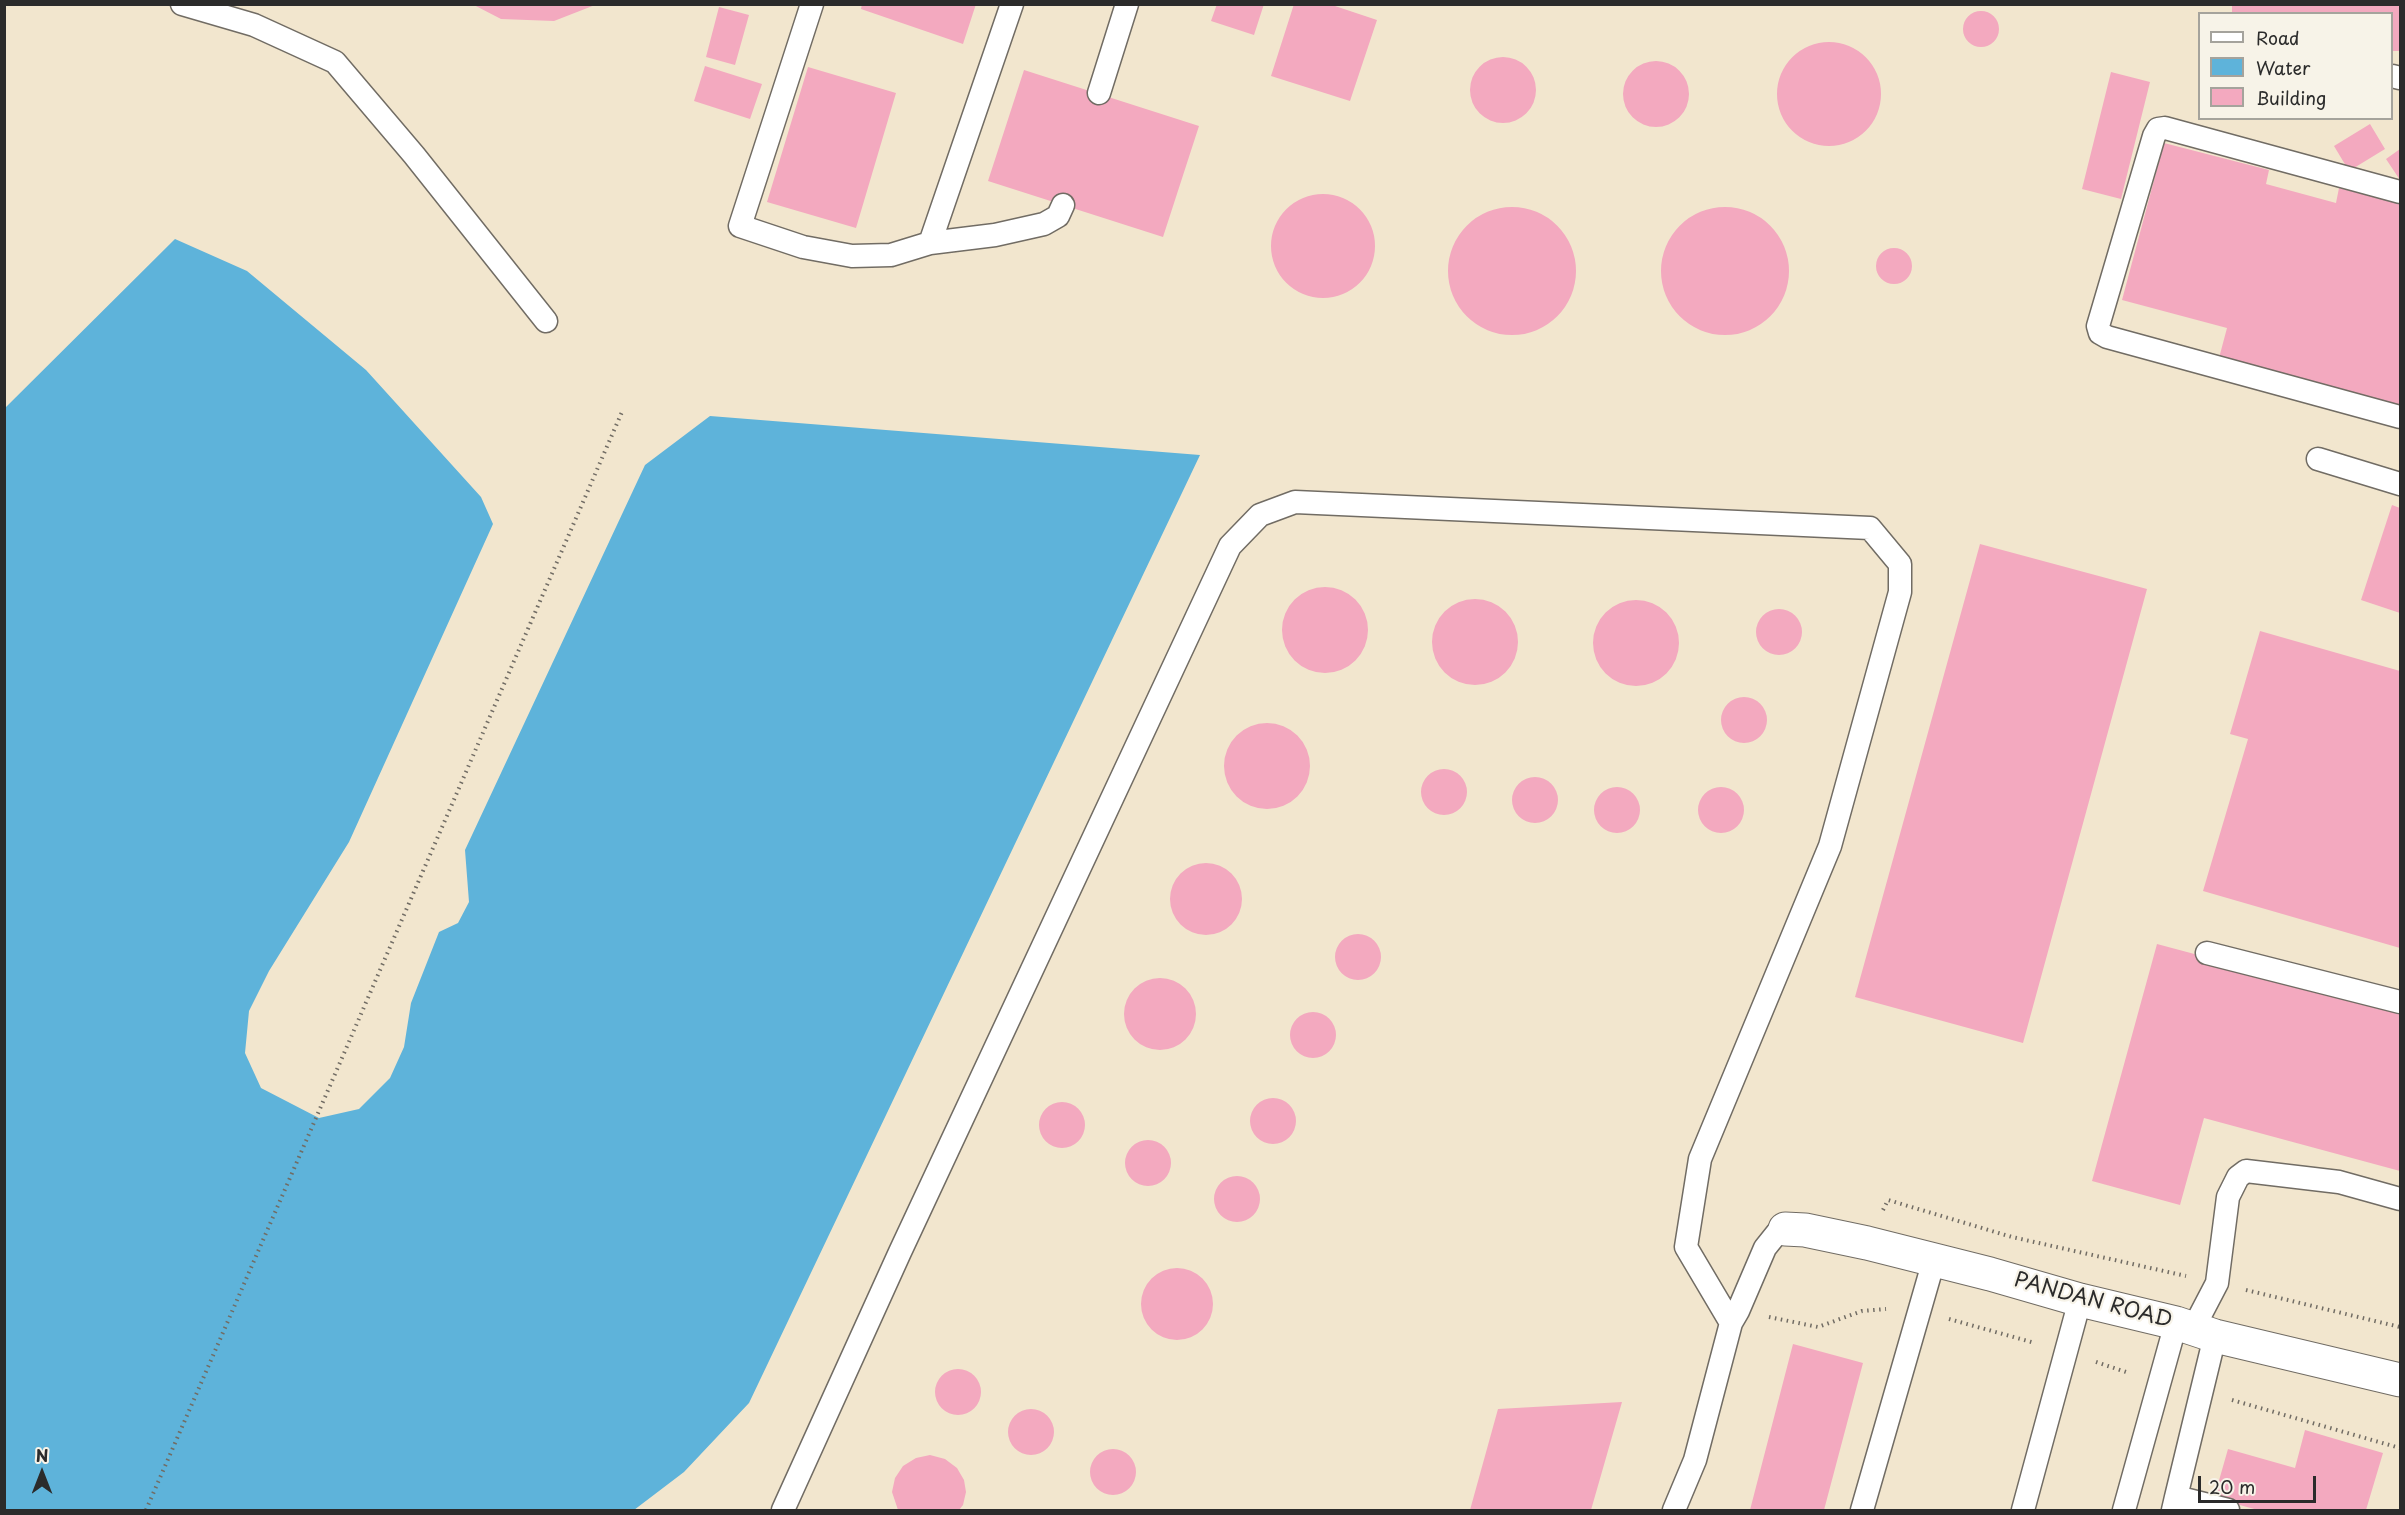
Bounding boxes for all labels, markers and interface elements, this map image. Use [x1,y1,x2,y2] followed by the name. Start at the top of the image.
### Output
[2198,12,2393,120] legend
[2256,24,2300,51] text: Road
[2256,54,2310,81] text: Water
[2256,84,2326,111] text: Building
[2011,1268,2175,1334] street label: PANDAN ROAD
[12,1443,72,1503] north arrow
[36,1443,48,1467] text: N
[2201,1464,2320,1502] scale bar
[2209,1473,2255,1500] text: 20 m

